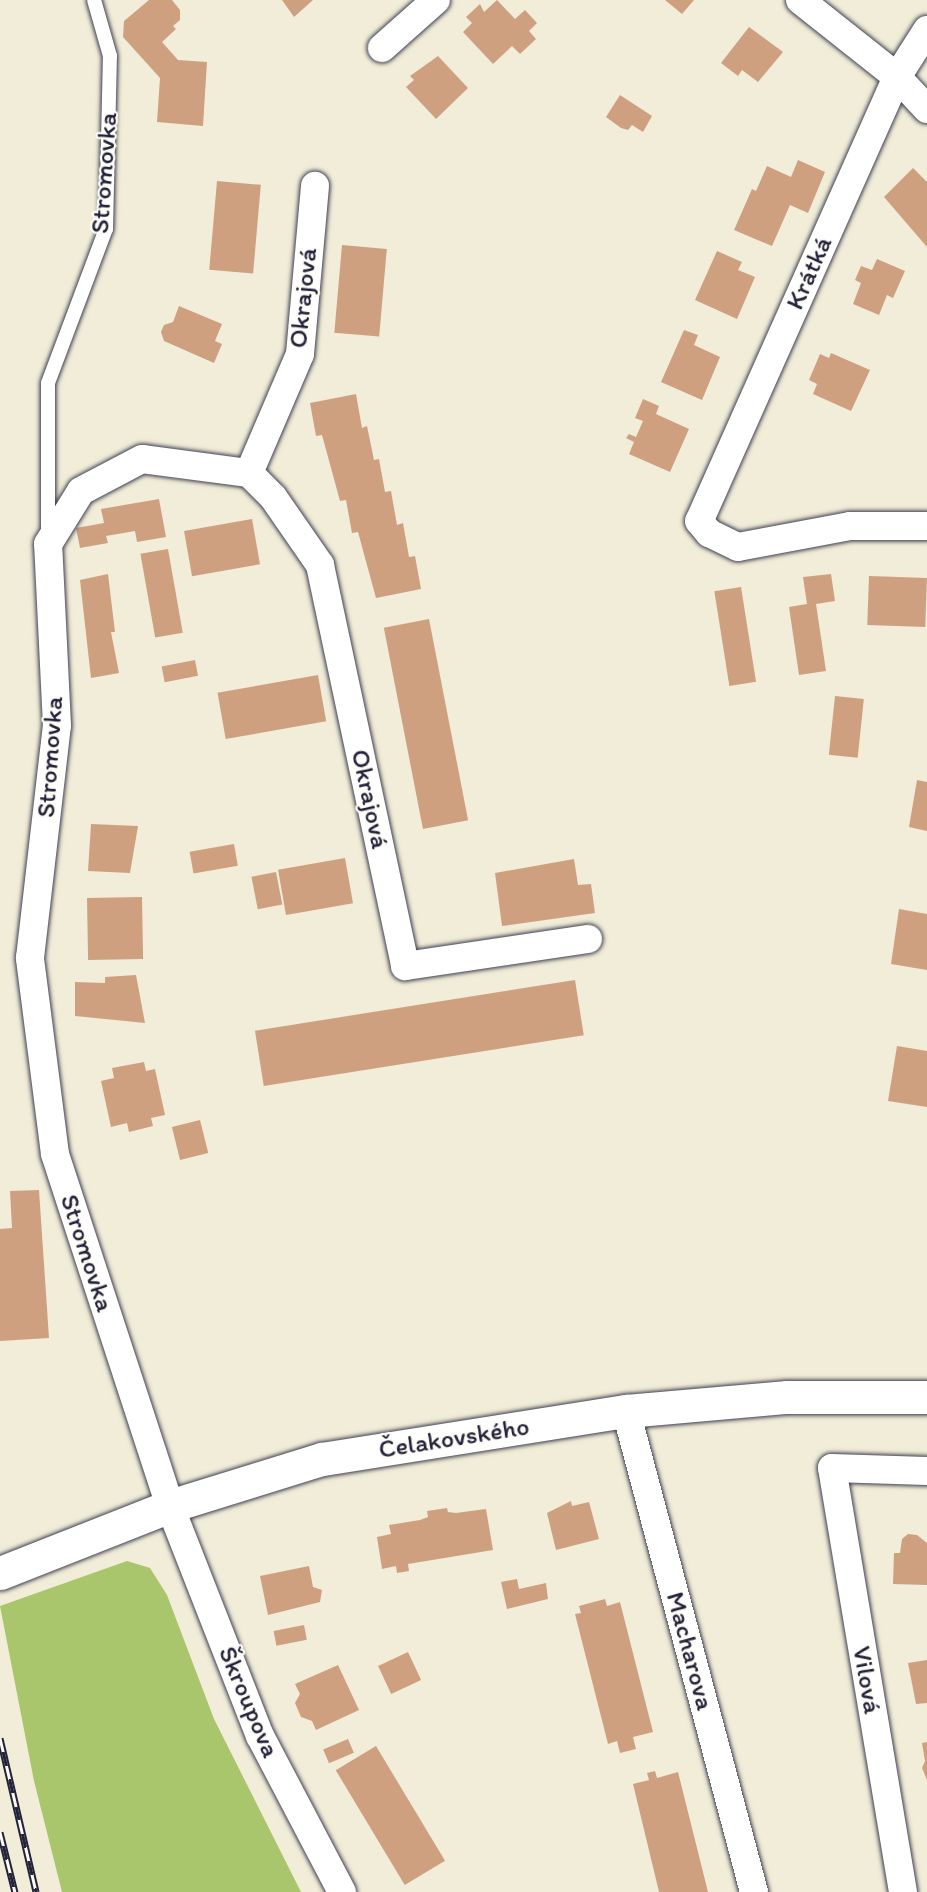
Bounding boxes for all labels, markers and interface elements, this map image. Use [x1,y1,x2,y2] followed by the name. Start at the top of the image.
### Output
[84,111,124,235] street label: Stromovka
[779,232,839,314] street label: Krátká
[282,246,324,350] street label: Okrajová
[30,695,70,819] street label: Stromovka
[344,746,396,852] street label: Okrajová
[53,1190,121,1316] street label: Stromovka
[376,1411,532,1465] street label: Čelakovského
[659,1588,721,1714] street label: Macharova
[212,1642,286,1762] street label: Škroupova
[846,1644,888,1716] street label: Vilová

